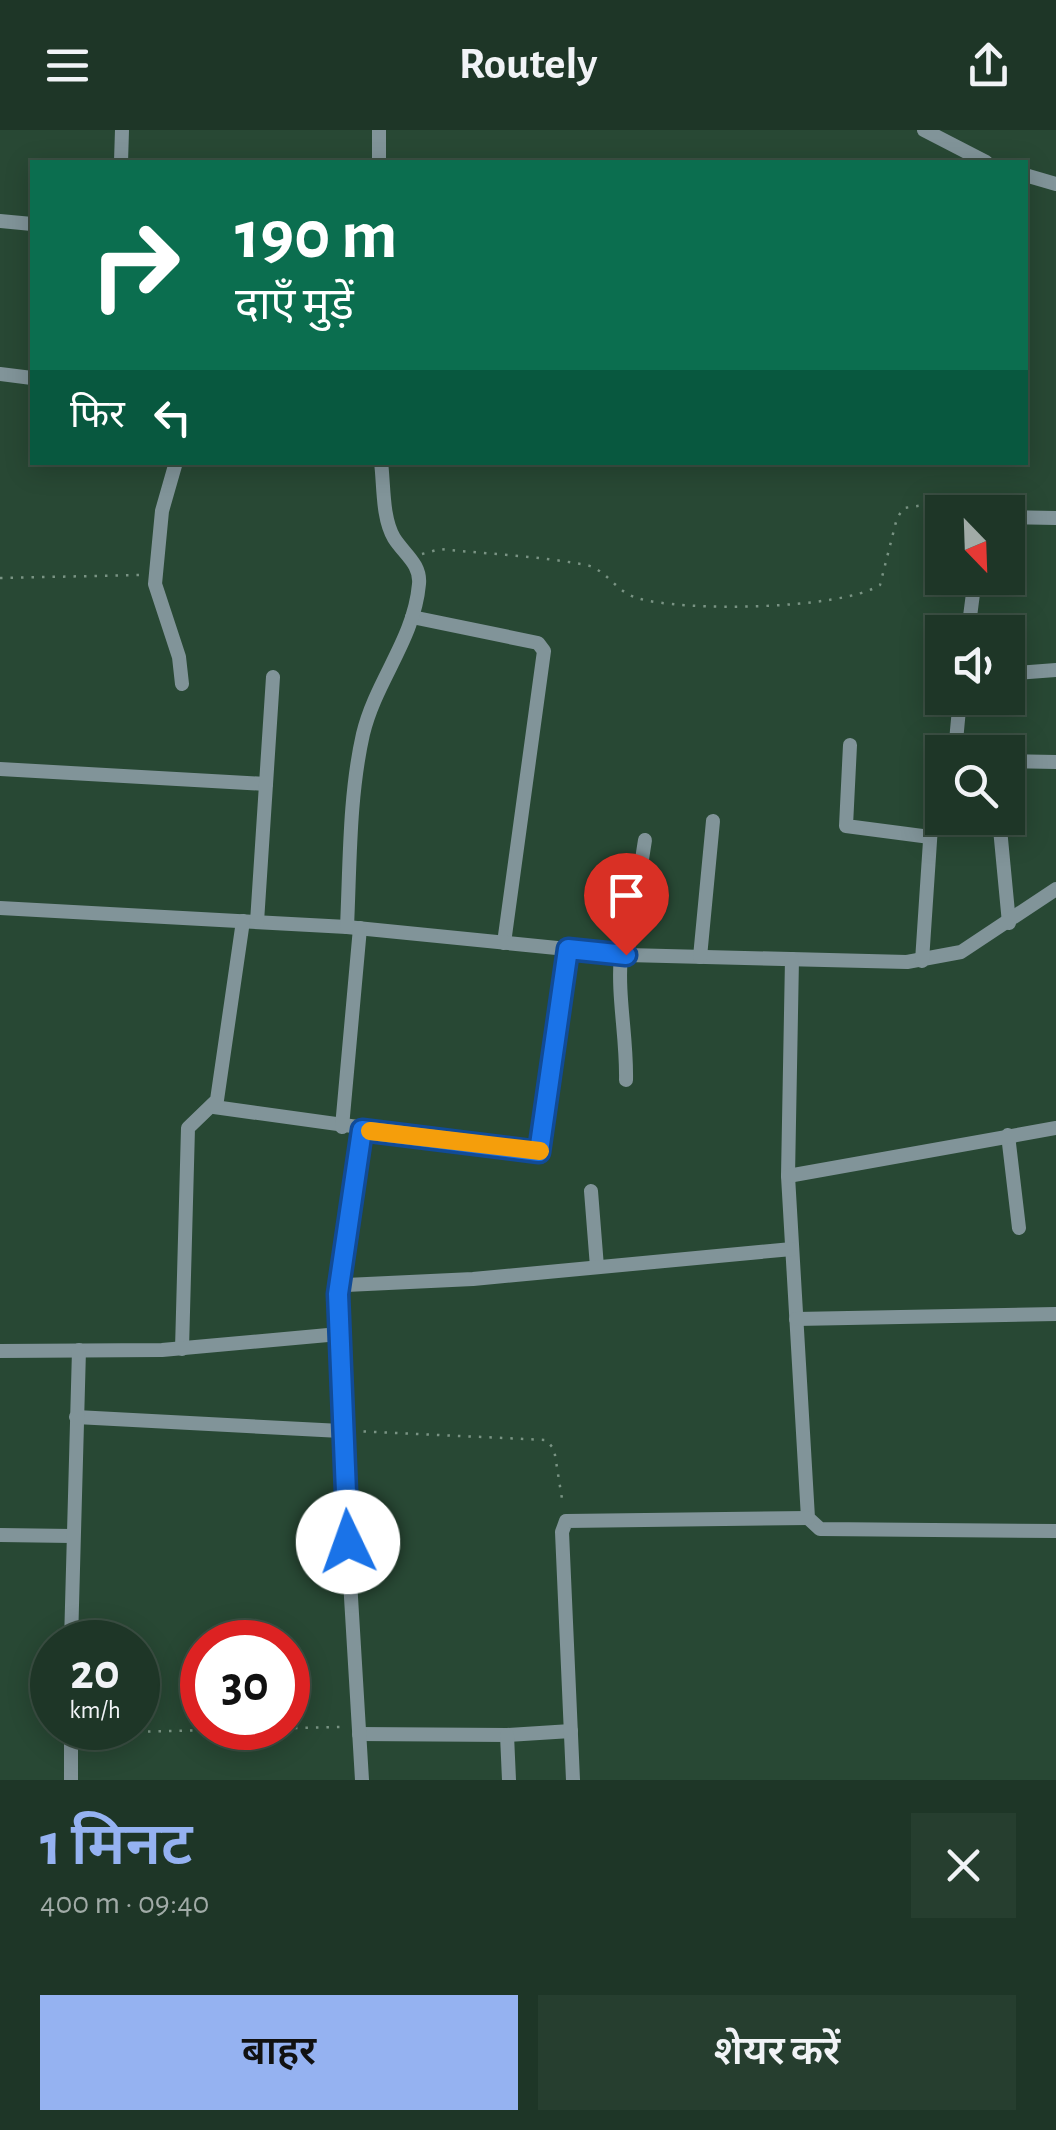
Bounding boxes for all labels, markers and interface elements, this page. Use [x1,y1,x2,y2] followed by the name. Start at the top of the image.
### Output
[40,38,95,93] icon: menu
[961,38,1016,93] icon: share
[459,42,597,87] text: Routely
[70,200,200,330] icon: right
[235,201,398,271] text: 190 m
[235,283,354,328] text: दाएँ मुड़ें
[145,390,200,445] icon: left
[70,397,125,435] text: फिर
[925,495,1025,595] north arrow
[925,495,1025,835] map controls
[925,615,1025,715] button: sound
[925,735,1025,835] button: search
[584,853,669,956] pin
[599,868,654,923] icon: arrive
[296,1490,400,1594] position arrow
[180,1620,310,1750] speed limit sign: 30
[70,1648,120,1698] text: 20
[69,1698,121,1723] text: km/h
[911,1813,1016,1918] button: close
[40,1816,192,1876] text: 1 मिनट
[40,1887,210,1919] text: 400 m · 09:40
[40,1995,518,2110] button: बाहर
[538,1995,1016,2110] button: शेयर करें

